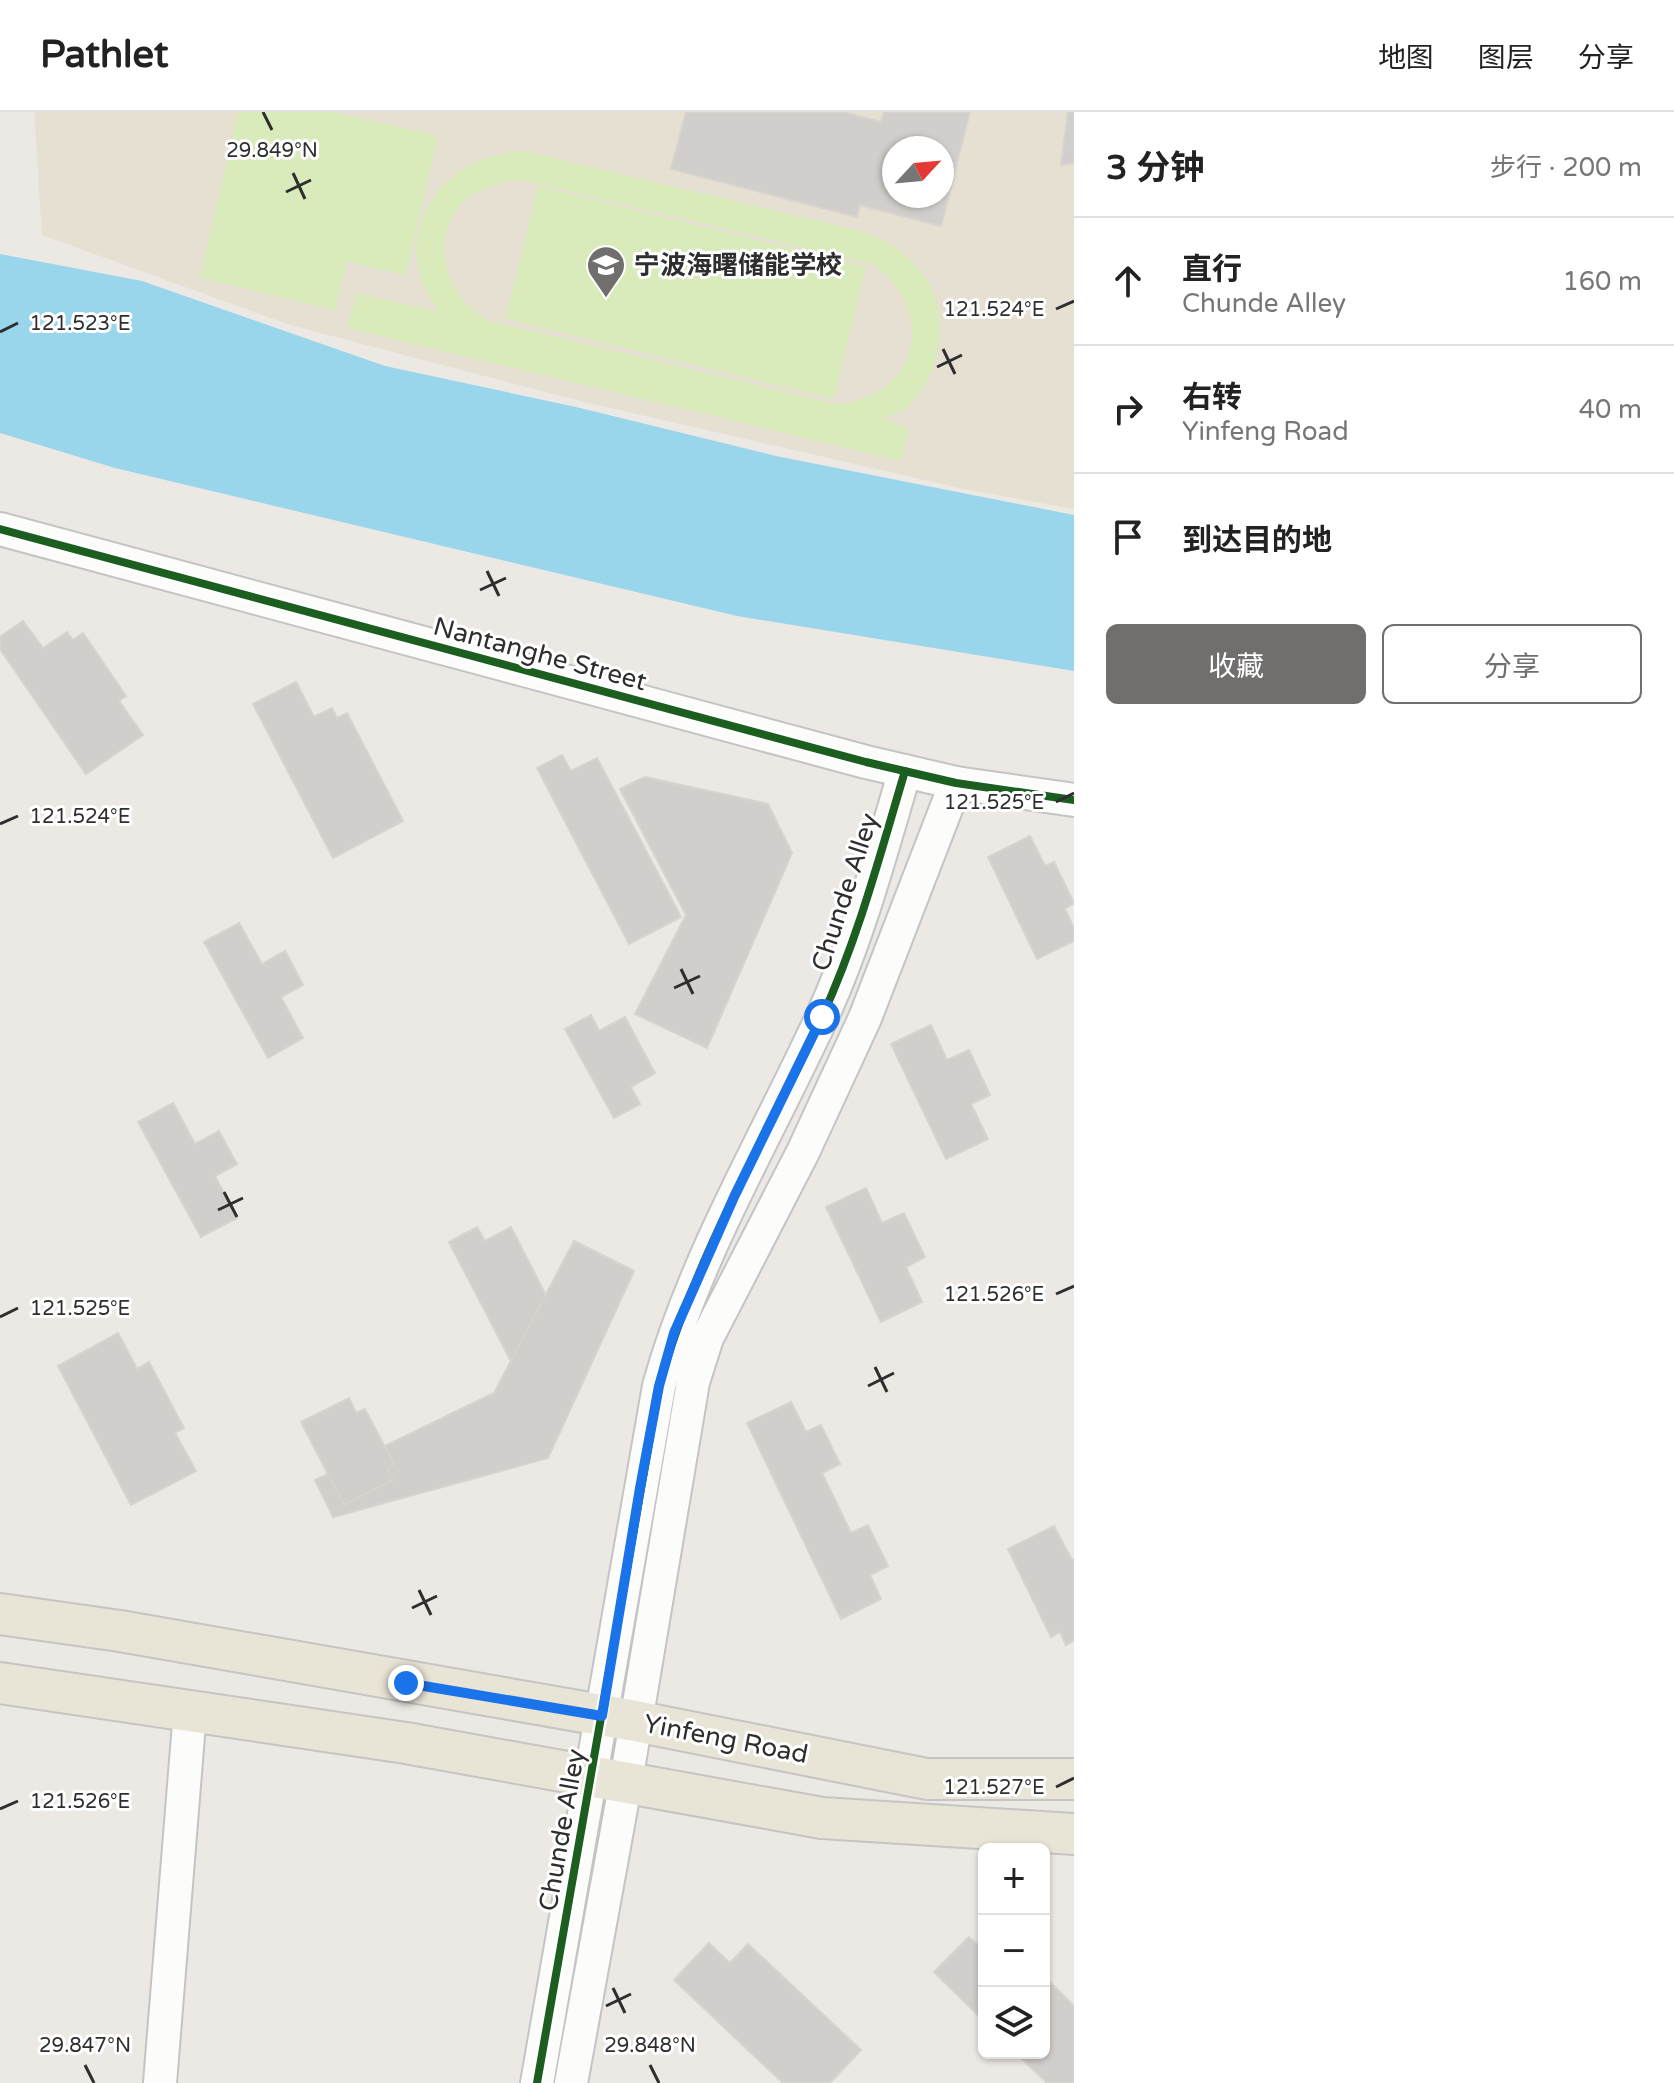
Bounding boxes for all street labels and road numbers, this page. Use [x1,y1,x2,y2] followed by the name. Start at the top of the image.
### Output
[430,611,650,697] street label: Nantanghe Street
[805,809,885,975] street label: Chunde Alley
[641,1708,811,1770] street label: Yinfeng Road
[532,1746,592,1913] street label: Chunde Alley

